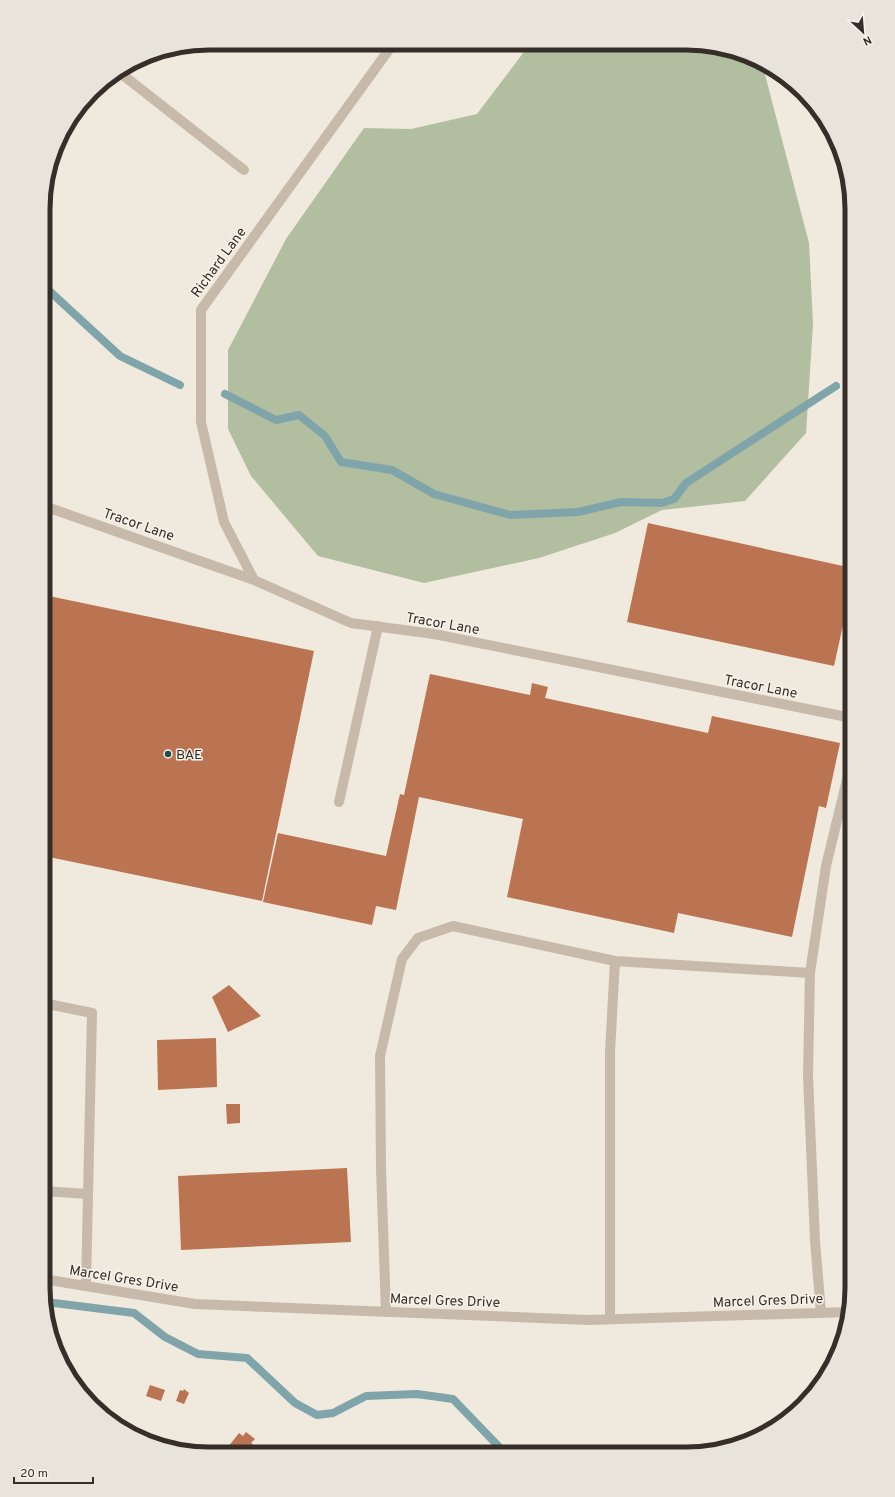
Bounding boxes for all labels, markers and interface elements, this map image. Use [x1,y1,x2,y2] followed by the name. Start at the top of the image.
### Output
[843,12,883,52] north arrow
[860,32,874,48] text: N
[188,224,250,301] street label: Richard Lane
[101,505,176,546] street label: Tracor Lane
[405,610,481,639] street label: Tracor Lane
[723,672,799,703] street label: Tracor Lane
[176,747,202,764] place label: BAE
[163,749,173,759] marker: BAE
[68,1262,180,1296] street label: Marcel Gres Drive
[390,1291,500,1312] street label: Marcel Gres Drive
[713,1291,823,1312] street label: Marcel Gres Drive
[14,1459,93,1485] scale bar
[20,1466,48,1482] text: 20 m

